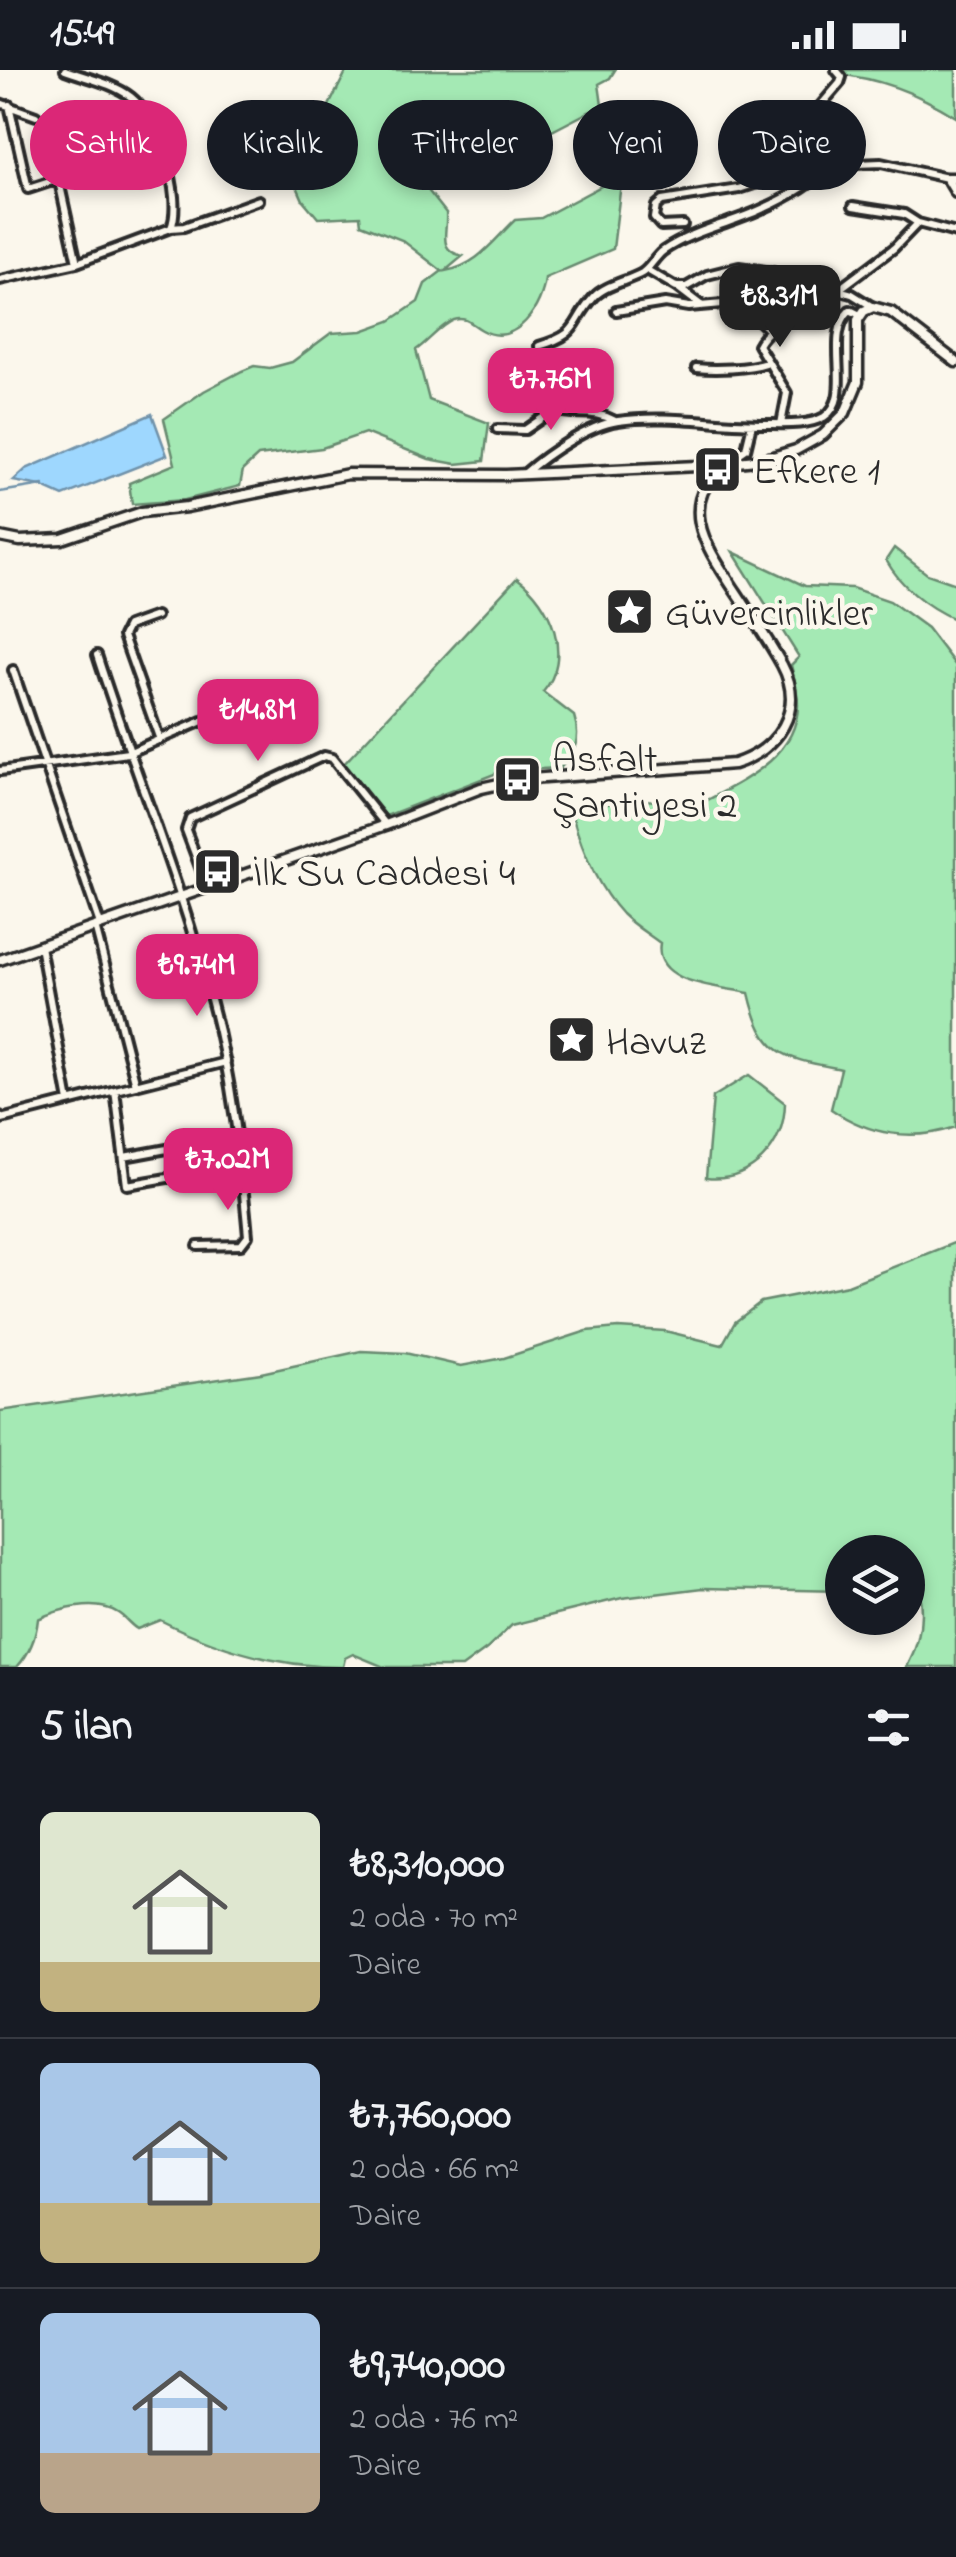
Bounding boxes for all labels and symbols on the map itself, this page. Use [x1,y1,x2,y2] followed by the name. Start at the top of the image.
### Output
[699,265,861,350] pin: ₺8.31M
[470,348,632,433] pin: ₺7.76M
[692,443,744,495] bus stop icon: Efkere 1
[753,444,880,503] place label: Efkere 1
[604,585,656,637] place icon: Güvercinlikler
[665,586,874,645] place label: Güvercinlikler
[177,679,339,764] pin: ₺14.8M
[552,732,737,837] place label: Asfalt Şantiyesi 2
[491,754,543,806] bus stop icon: Asfalt Şantiyesi 2
[192,845,244,897] bus stop icon: İlk Su Caddesi 4
[253,846,516,905] place label: İlk Su Caddesi 4
[116,934,278,1019] pin: ₺9.74M
[545,1014,597,1066] place icon: Havuz
[606,1015,706,1074] place label: Havuz
[147,1128,309,1213] pin: ₺7.02M

